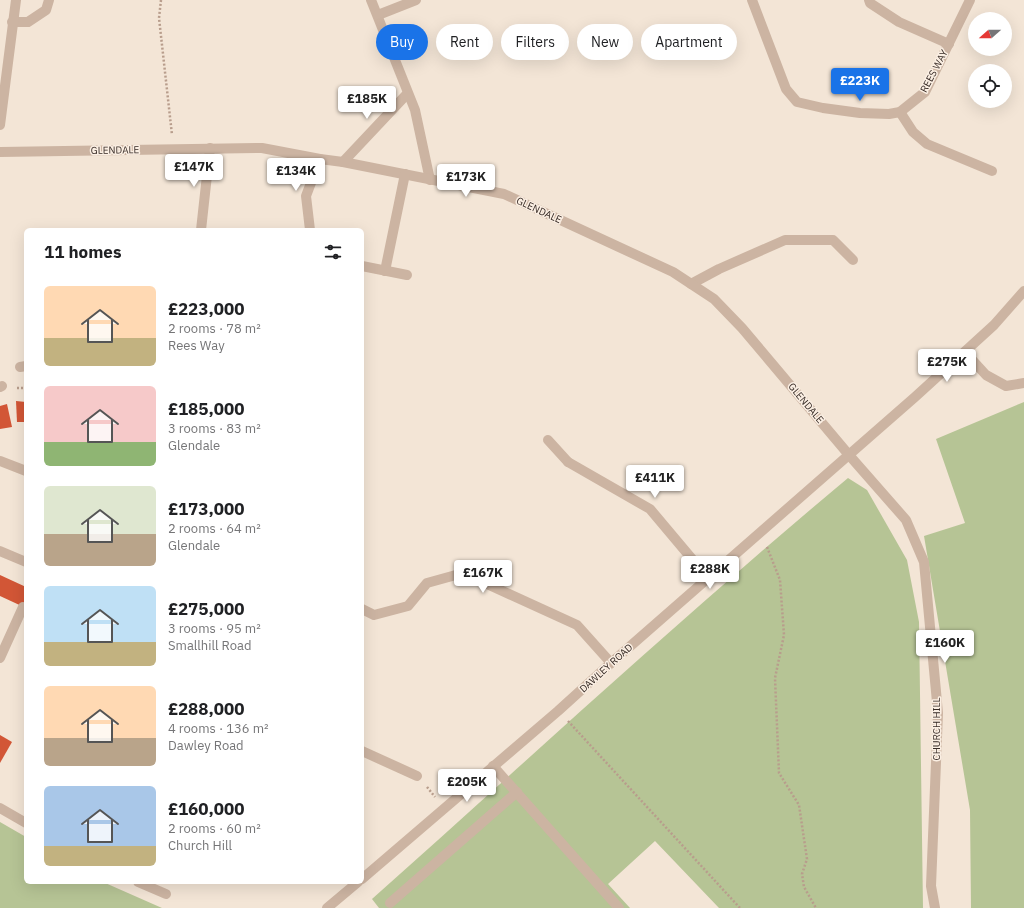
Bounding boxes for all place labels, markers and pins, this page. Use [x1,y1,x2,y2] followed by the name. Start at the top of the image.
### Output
[832,68,888,102] pin: £223K
[339,86,395,120] pin: £185K
[166,154,222,188] pin: £147K
[268,158,324,192] pin: £134K
[438,164,494,198] pin: £173K
[919,349,975,383] pin: £275K
[627,465,683,499] pin: £411K
[682,556,738,590] pin: £288K
[455,560,511,594] pin: £167K
[917,630,973,664] pin: £160K
[439,769,495,803] pin: £205K

